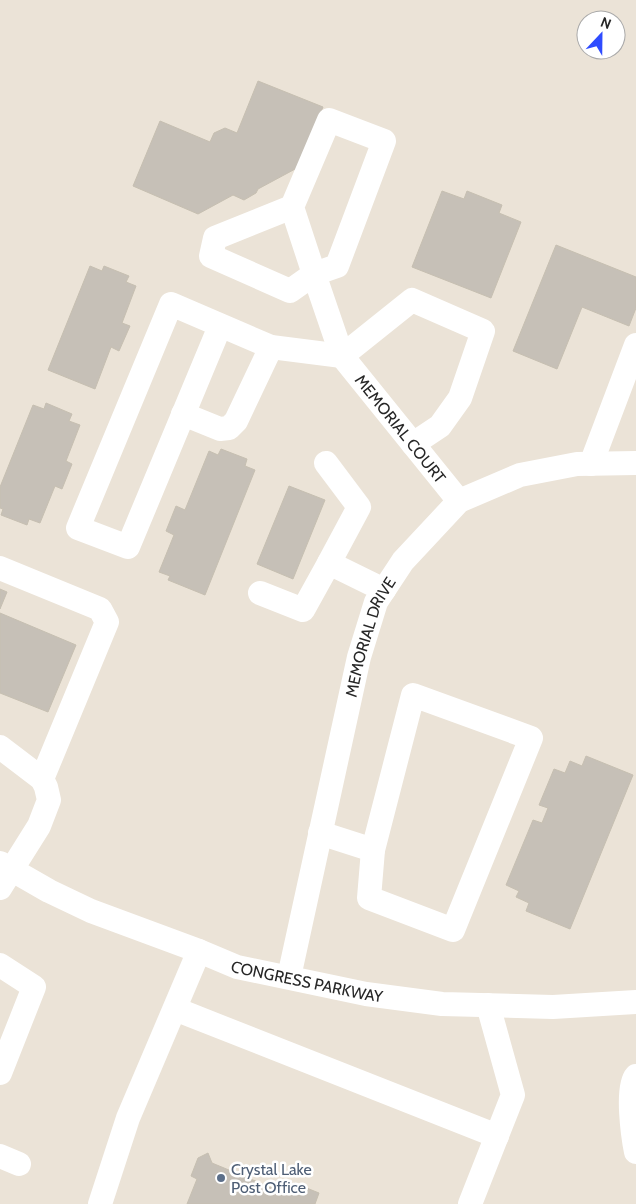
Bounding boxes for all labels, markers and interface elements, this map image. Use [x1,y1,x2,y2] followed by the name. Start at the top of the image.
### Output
[576,10,626,60] north arrow
[598,13,614,33] text: N
[351,371,450,487] street label: MEMORIAL COURT
[342,574,400,699] street label: MEMORIAL DRIVE
[228,957,385,1006] street label: CONGRESS PARKWAY
[231,1160,312,1197] place label: Crystal Lake Post Office
[215,1172,227,1184] marker: Crystal Lake Post Office

